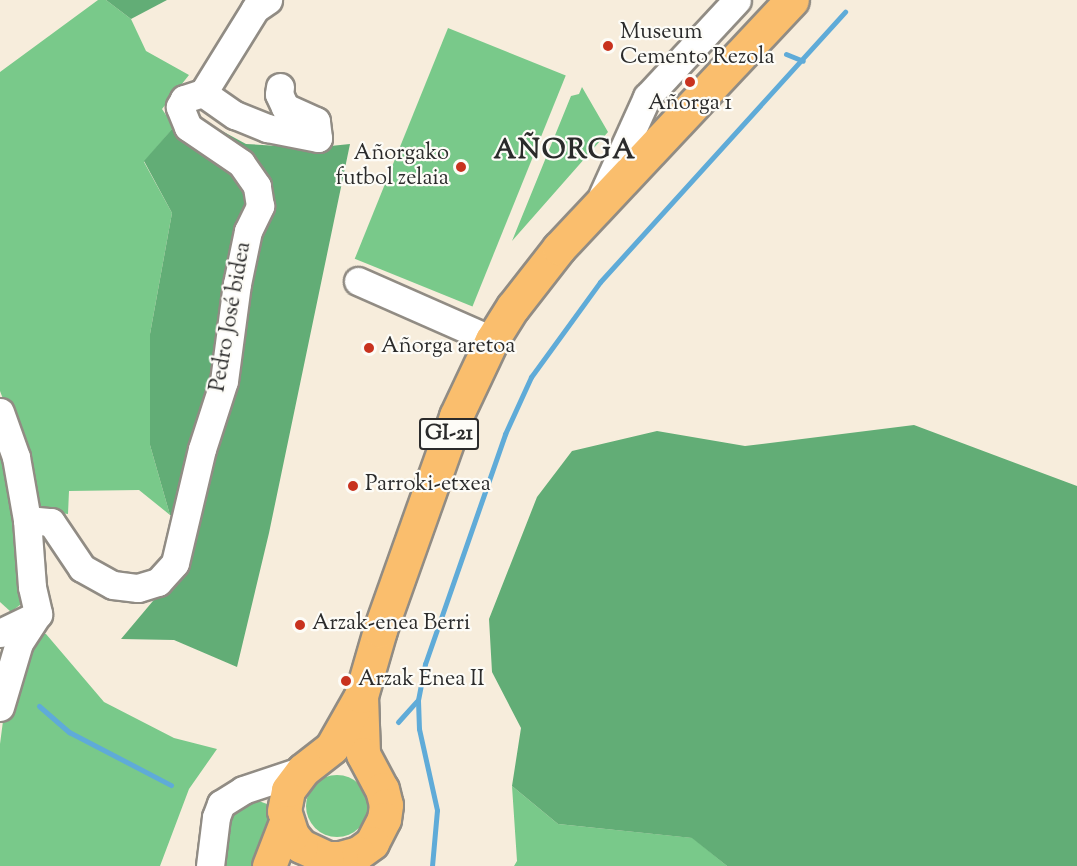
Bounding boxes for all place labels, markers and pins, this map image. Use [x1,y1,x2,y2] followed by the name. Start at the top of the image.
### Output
[620,20,775,72] place label: Museum Cemento Rezola
[601,39,615,53] marker: Museum Cemento Rezola
[683,75,697,89] marker: Añorga 1
[648,92,732,118] place label: Añorga 1
[336,141,449,192] place label: Añorgako futbol zelaia
[454,160,468,174] marker: Añorgako futbol zelaia
[381,335,515,361] place label: Añorga aretoa
[362,341,376,355] marker: Añorga aretoa
[365,473,491,499] place label: Parroki-etxea
[346,479,360,493] marker: Parroki-etxea
[312,612,470,638] place label: Arzak-enea Berri
[293,618,307,632] marker: Arzak-enea Berri
[358,668,484,694] place label: Arzak Enea II
[339,674,353,688] marker: Arzak Enea II

